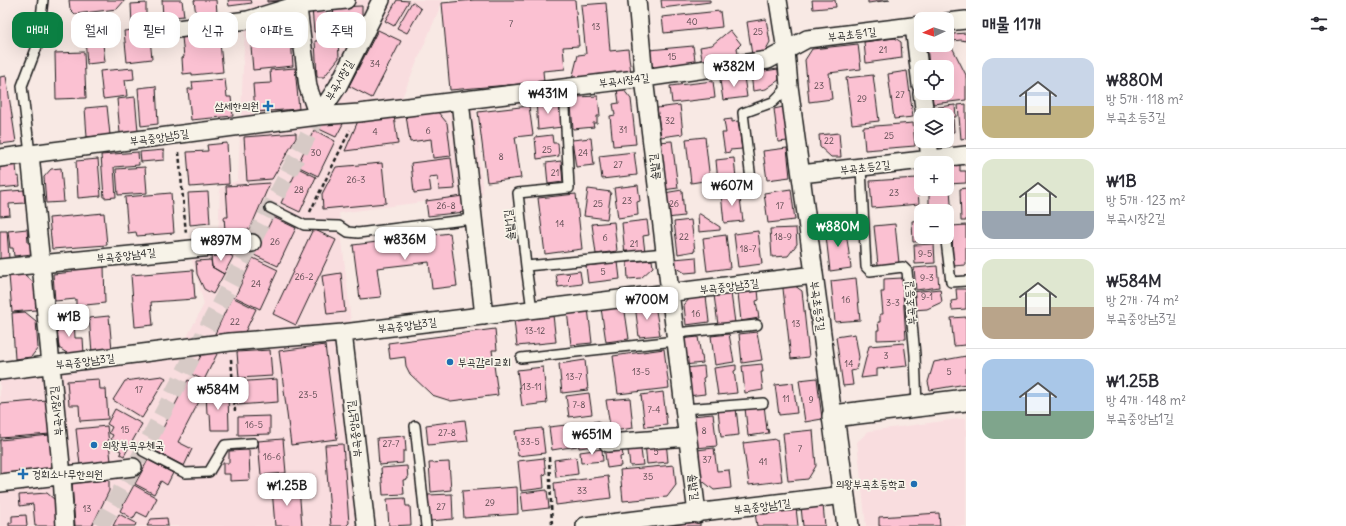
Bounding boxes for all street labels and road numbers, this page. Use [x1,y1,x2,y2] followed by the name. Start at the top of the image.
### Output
[827,24,877,44] street label: 부곡초등1길
[322,57,356,103] street label: 부곡시장길
[598,70,650,90] street label: 부곡시장4길
[129,126,190,148] street label: 부곡중앙남5길
[645,153,663,181] street label: 솔밭길
[839,157,891,177] street label: 부곡초등2길
[500,209,518,241] street label: 솔밭1길
[96,245,156,265] street label: 부곡중앙남4길
[699,275,759,297] street label: 부곡중앙남3길
[808,280,828,332] street label: 부곡초등3길
[901,280,919,326] street label: 부곡초등길
[377,314,437,336] street label: 부곡중앙남3길
[55,350,115,372] street label: 부곡중앙남3길
[46,385,66,437] street label: 부곡시장2길
[344,399,364,458] street label: 부곡중앙남1길
[685,473,703,501] street label: 솔밭길
[733,496,792,516] street label: 부곡중앙남1길

